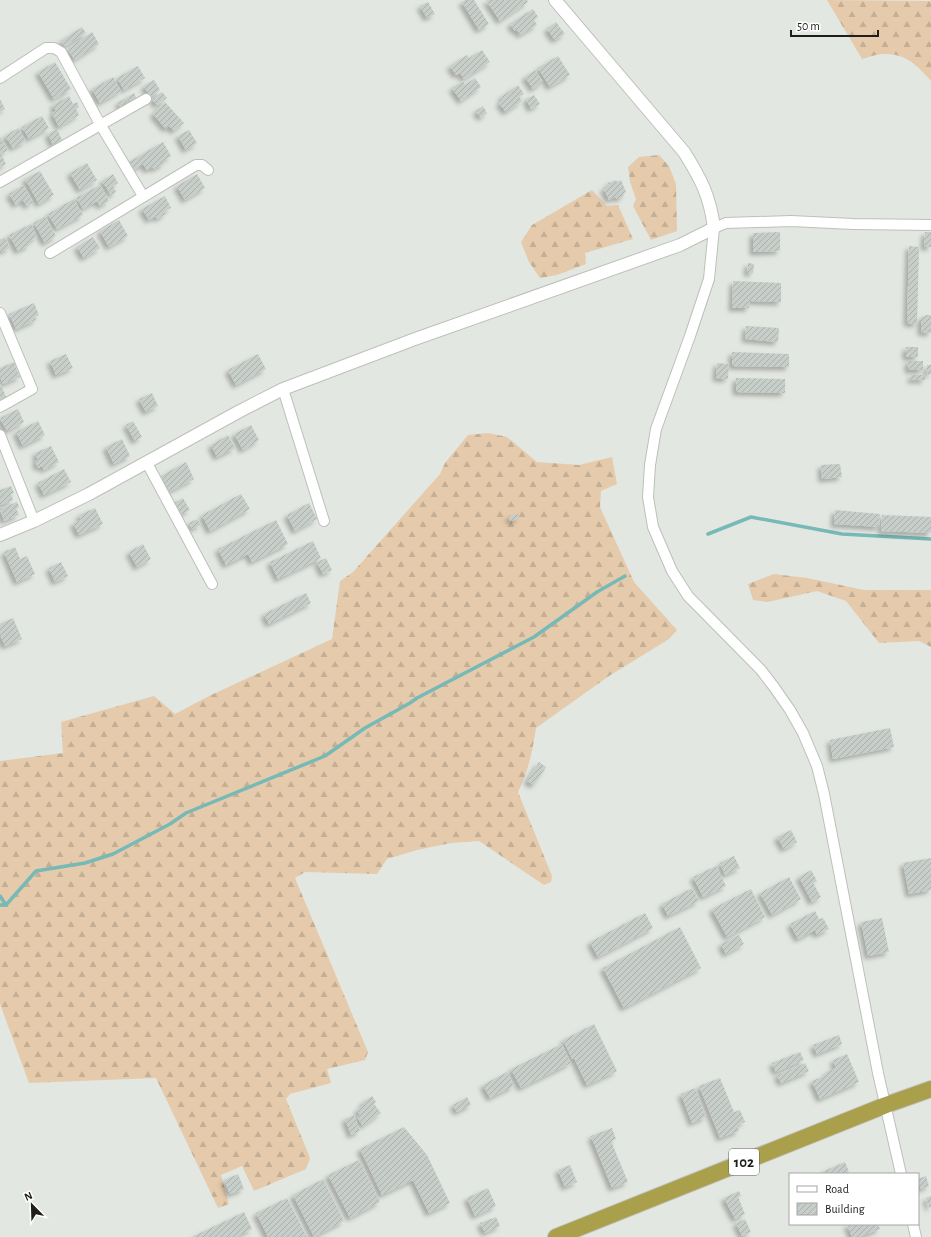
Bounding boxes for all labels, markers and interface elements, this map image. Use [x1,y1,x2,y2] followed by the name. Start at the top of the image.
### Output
[791,12,878,38] scale bar
[797,20,820,32] text: 50 m
[729,1149,759,1175] road number: 102
[789,1173,919,1225] legend
[825,1183,849,1195] text: Road
[12,1185,52,1225] north arrow
[23,1190,34,1203] text: N
[825,1203,865,1215] text: Building

